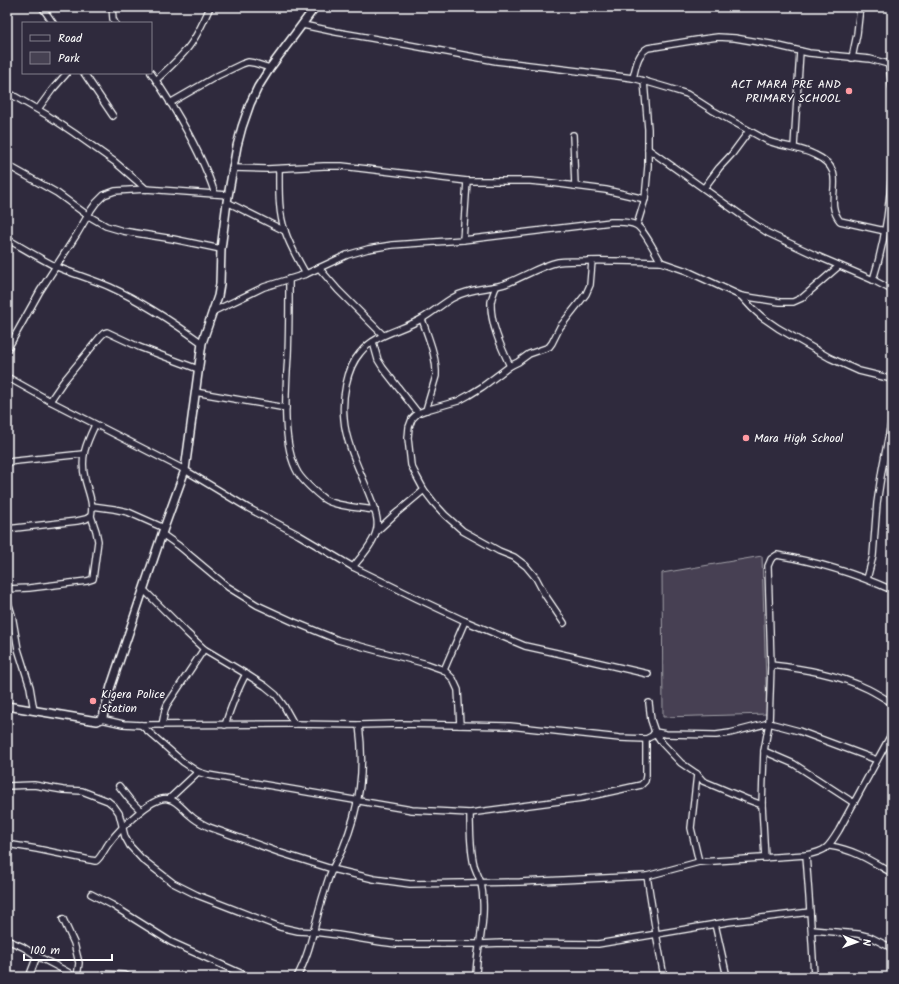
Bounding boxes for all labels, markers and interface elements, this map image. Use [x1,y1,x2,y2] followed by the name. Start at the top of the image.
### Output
[22,22,152,74] legend
[58,29,83,48] text: Road
[58,49,80,68] text: Park
[731,75,841,108] place label: ACT MARA PRE AND PRIMARY SCHOOL
[844,86,854,96] marker: ACT MARA PRE AND PRIMARY SCHOOL
[754,429,843,448] place label: Mara High School
[741,433,751,443] marker: Mara High School
[101,685,166,718] place label: Kigera Police Station
[88,696,98,706] marker: Kigera Police Station
[837,922,877,962] north arrow
[24,936,112,962] scale bar
[857,939,875,946] text: N
[30,941,61,960] text: 100 m

